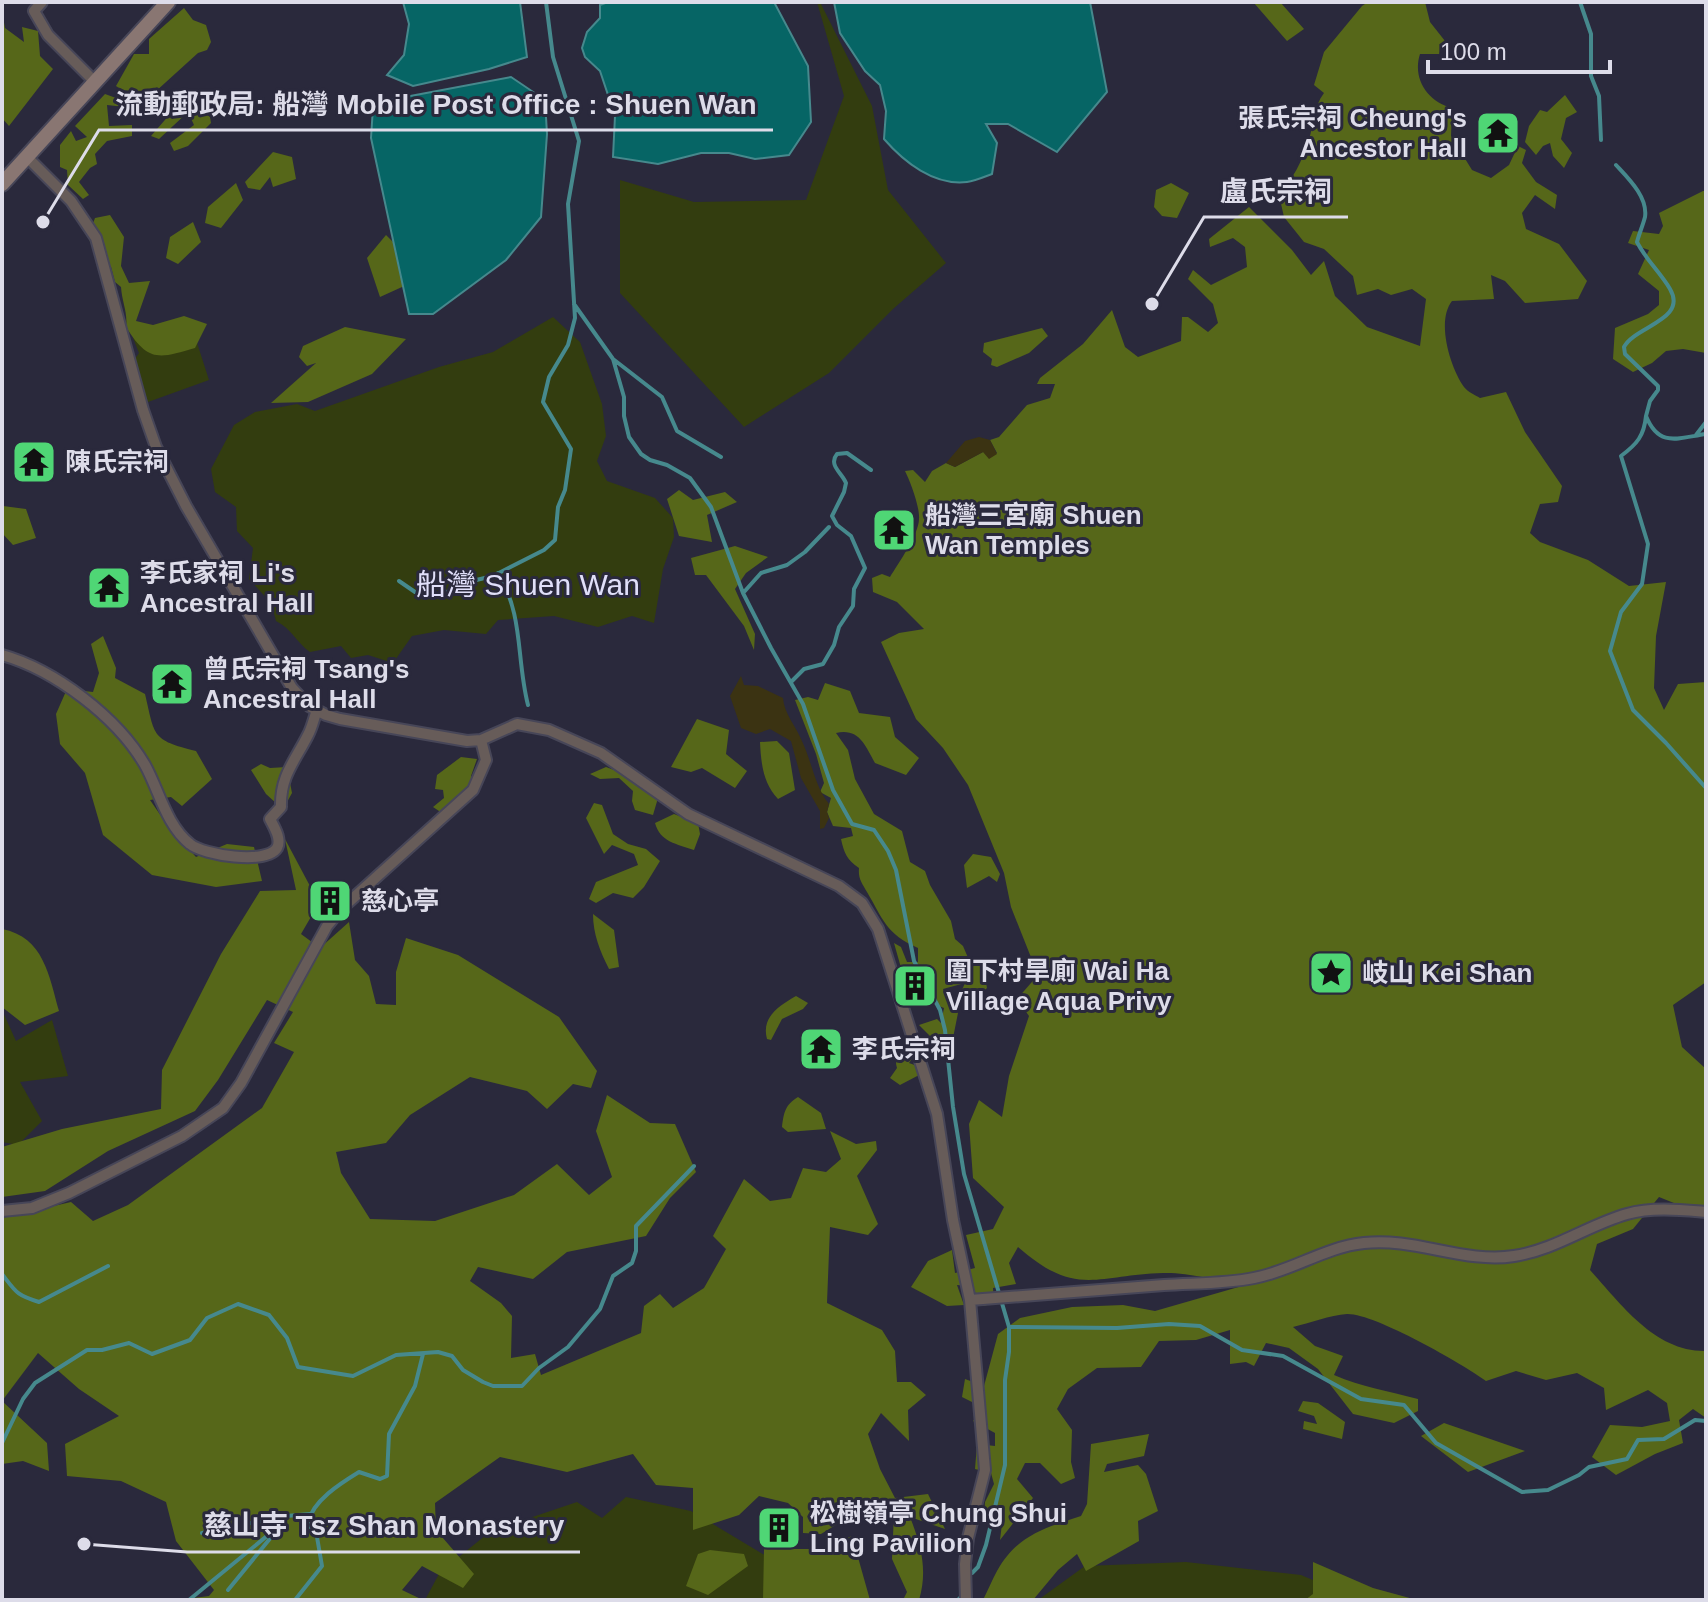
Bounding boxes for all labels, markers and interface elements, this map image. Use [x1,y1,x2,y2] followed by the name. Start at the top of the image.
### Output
[1428,24,1610,74] scale bar
[1440,38,1507,65] text: 100 m
[99,78,773,130] callout: 流動郵政局: 船灣 Mobile Post Office : Shuen Wan
[115,89,757,120] text: 流動郵政局: 船灣 Mobile Post Office : Shuen Wan
[1238,103,1467,163] place label: 張氏宗祠 Cheung's Ancestor Hall
[1474,109,1522,157] temple icon: 張氏宗祠 Cheung's Ancestor Hall
[1204,165,1348,217] callout: 盧氏宗祠
[1220,176,1332,207] text: 盧氏宗祠
[10,438,58,486] temple icon: 陳氏宗祠
[65,447,169,477] place label: 陳氏宗祠
[925,500,1142,560] place label: 船灣三宮廟 Shuen Wan Temples
[870,506,918,554] temple icon: 船灣三宮廟 Shuen Wan Temples
[140,558,313,618] place label: 李氏家祠 Li's Ancestral Hall
[85,564,133,612] temple icon: 李氏家祠 Li's Ancestral Hall
[416,568,640,601] district label: 船灣 Shuen Wan
[203,654,410,714] place label: 曾氏宗祠 Tsang's Ancestral Hall
[148,660,196,708] temple icon: 曾氏宗祠 Tsang's Ancestral Hall
[306,877,354,925] building icon: 慈心亭
[361,886,439,916] place label: 慈心亭
[1307,949,1355,997] place icon: 岐山 Kei Shan
[946,956,1172,1016] place label: 圍下村旱廁 Wai Ha Village Aqua Privy
[1362,958,1532,988] place label: 岐山 Kei Shan
[891,962,939,1010] building icon: 圍下村旱廁 Wai Ha Village Aqua Privy
[797,1025,845,1073] temple icon: 李氏宗祠
[852,1034,956,1064] place label: 李氏宗祠
[810,1498,1067,1558] place label: 松樹嶺亭 Chung Shui Ling Pavilion
[187,1500,580,1552] callout: 慈山寺 Tsz Shan Monastery
[755,1504,803,1552] building icon: 松樹嶺亭 Chung Shui Ling Pavilion
[204,1510,565,1541] text: 慈山寺 Tsz Shan Monastery

